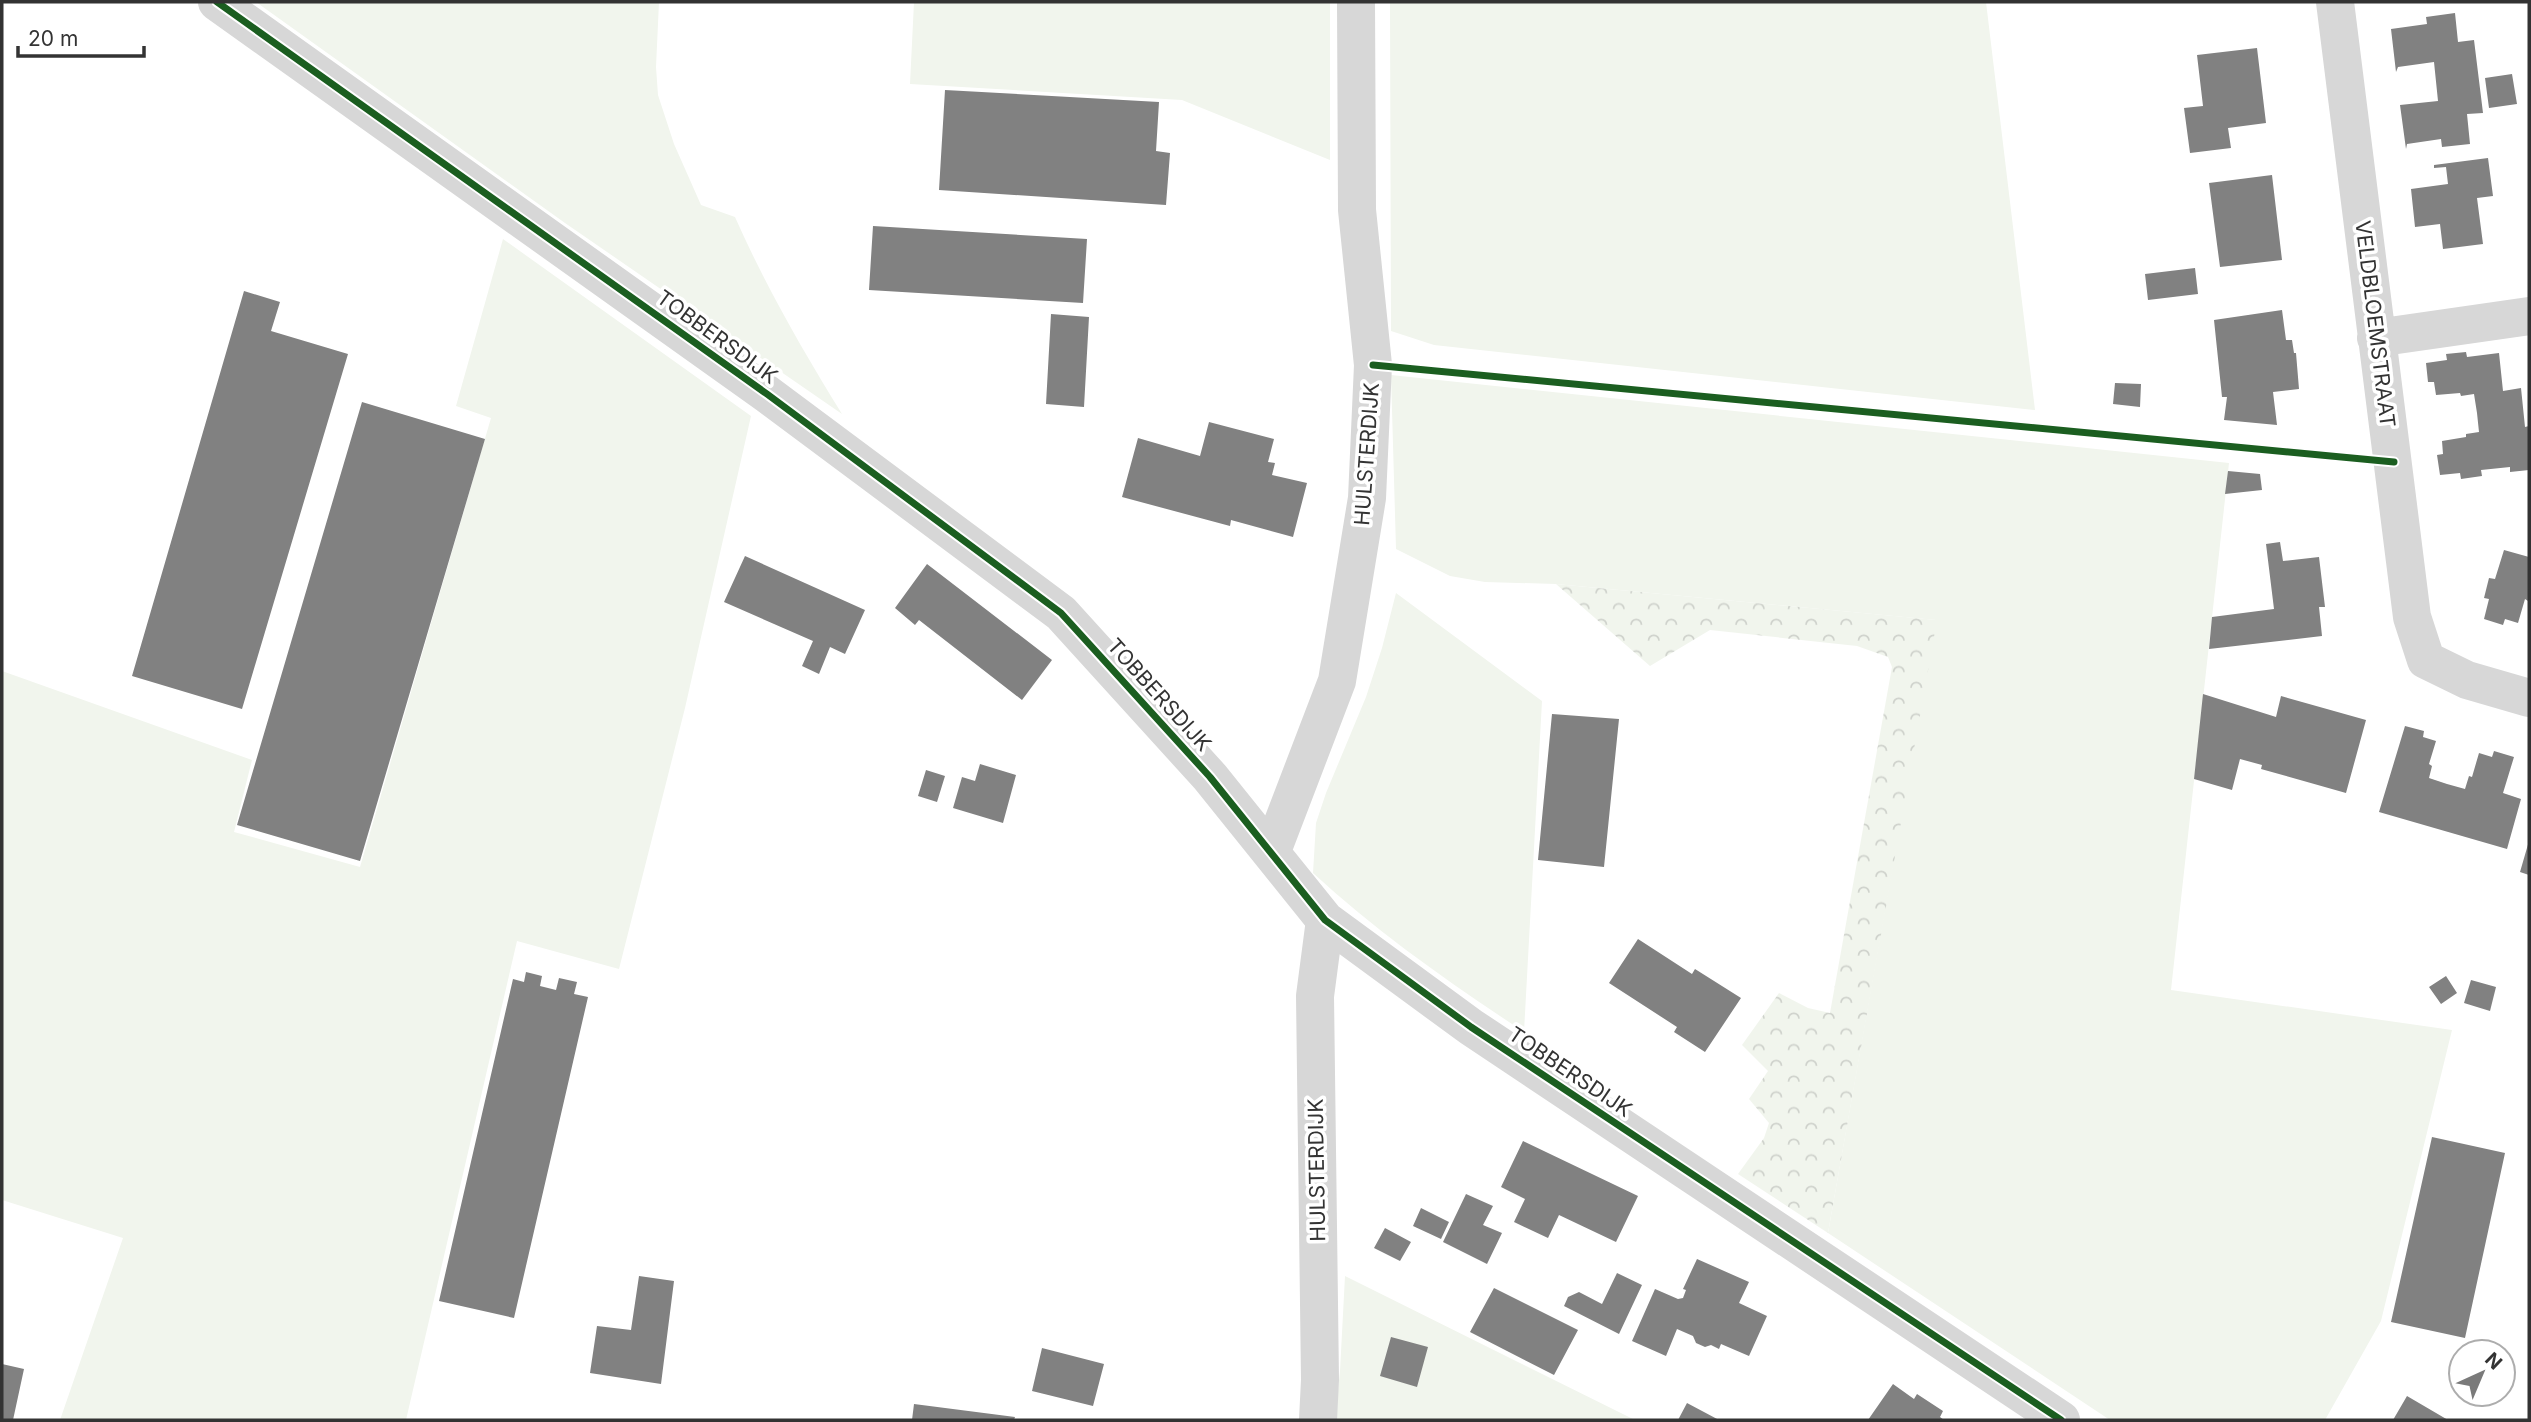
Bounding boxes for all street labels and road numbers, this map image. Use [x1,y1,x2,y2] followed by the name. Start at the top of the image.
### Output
[2350,219,2401,429] street label: VELDBLOEMSTRAAT
[652,284,782,389] street label: TOBBERSDIJK
[1349,382,1384,526] street label: HULSTERDIJK
[1102,633,1216,756] street label: TOBBERSDIJK
[1504,1021,1637,1122] street label: TOBBERSDIJK
[1303,1098,1330,1242] street label: HULSTERDIJK

